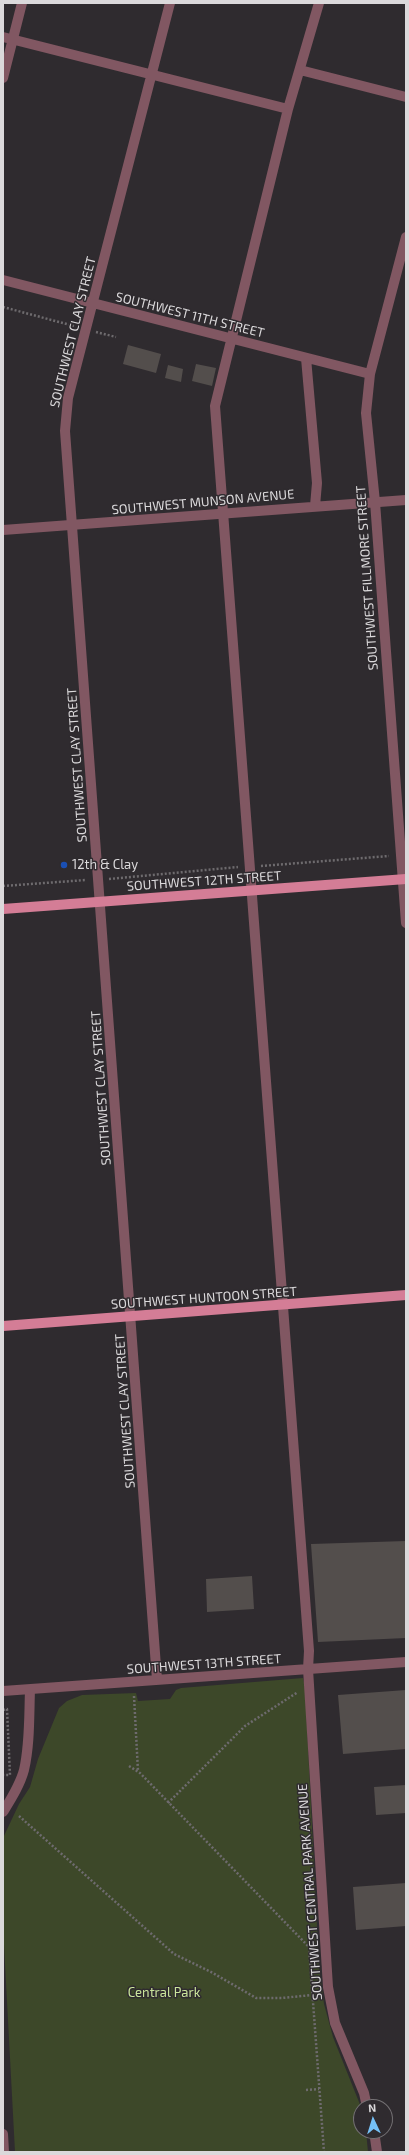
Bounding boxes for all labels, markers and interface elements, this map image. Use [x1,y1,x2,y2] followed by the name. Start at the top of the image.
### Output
[47,255,99,409] street label: SOUTHWEST CLAY STREET
[114,289,266,341] street label: SOUTHWEST 11TH STREET
[353,485,381,671] street label: SOUTHWEST FILLMORE STREET
[111,486,295,518] street label: SOUTHWEST MUNSON AVENUE
[64,687,90,843] street label: SOUTHWEST CLAY STREET
[72,857,138,873] place label: 12th & Clay
[59,860,69,870] marker: 12th & Clay
[126,868,282,894] street label: SOUTHWEST 12TH STREET
[88,1010,114,1166] street label: SOUTHWEST CLAY STREET
[110,1284,298,1312] street label: SOUTHWEST HUNTOON STREET
[112,1333,138,1489] street label: SOUTHWEST CLAY STREET
[126,1651,282,1677] street label: SOUTHWEST 13TH STREET
[295,1783,325,2001] street label: SOUTHWEST CENTRAL PARK AVENUE
[128,1985,200,2001] park label: Central Park
[353,2099,393,2139] north arrow
[368,2101,377,2114] text: N

